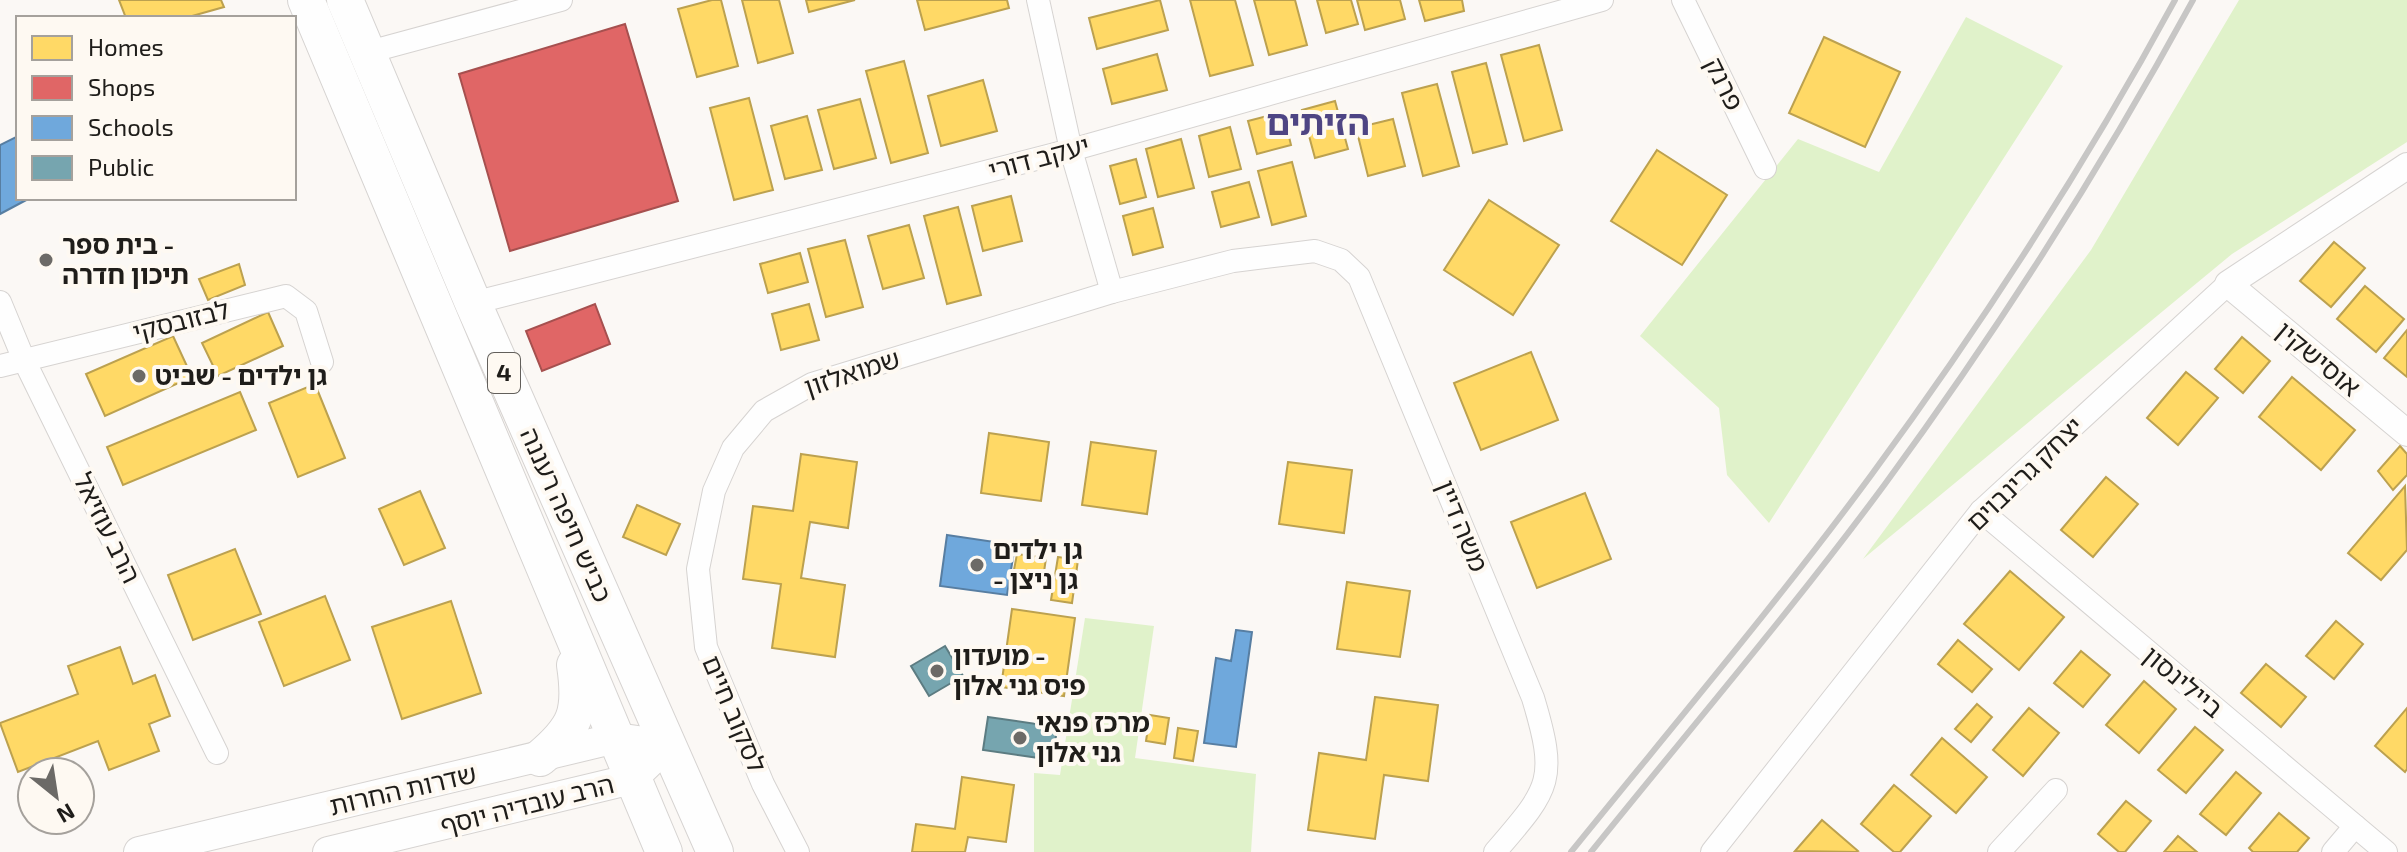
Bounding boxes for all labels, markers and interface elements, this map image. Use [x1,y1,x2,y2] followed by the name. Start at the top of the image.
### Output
[16,16,296,200] legend
[88,32,164,61] text: Homes
[1699,52,1751,115] street label: פרנק
[88,72,155,101] text: Shops
[1266,101,1370,142] district label: הזיתים
[88,112,174,141] text: Schools
[985,128,1092,185] street label: יעקב דורי
[88,152,154,181] text: Public
[62,228,189,289] place label: בית ספר - תיכון חדרה
[37,251,55,269] marker: בית ספר - תיכון חדרה
[129,293,232,346] street label: לבזובסקי
[2271,314,2367,402] street label: אוסישקין
[800,342,903,402] street label: שמואלזון
[488,353,520,393] road number: 4
[155,359,327,390] place label: גן ילדים - שביט
[130,367,148,385] marker: גן ילדים - שביט
[1959,410,2089,536] street label: יצחק גרינבוים
[515,422,620,606] street label: כביש חיפה רעננה
[68,467,148,588] street label: הרב עוזיאל
[1431,475,1496,576] street label: משה דיין
[993,533,1083,594] place label: גן ילדים - גן ניצן
[968,556,986,574] marker: גן ילדים - גן ניצן
[953,639,1086,700] place label: מועדון - פיס גני אלון
[2138,639,2230,723] street label: ביילינסון
[697,650,774,777] street label: לסקוב חיים
[928,662,946,680] marker: מועדון - פיס גני אלון
[1036,706,1150,767] place label: מרכז פנאי גני אלון
[1011,729,1029,747] marker: מרכז פנאי גני אלון
[16,756,96,836] north arrow
[326,757,479,821] street label: שדרות החרות
[437,767,617,840] street label: הרב עובדיה יוסף
[53,799,80,829] text: N

